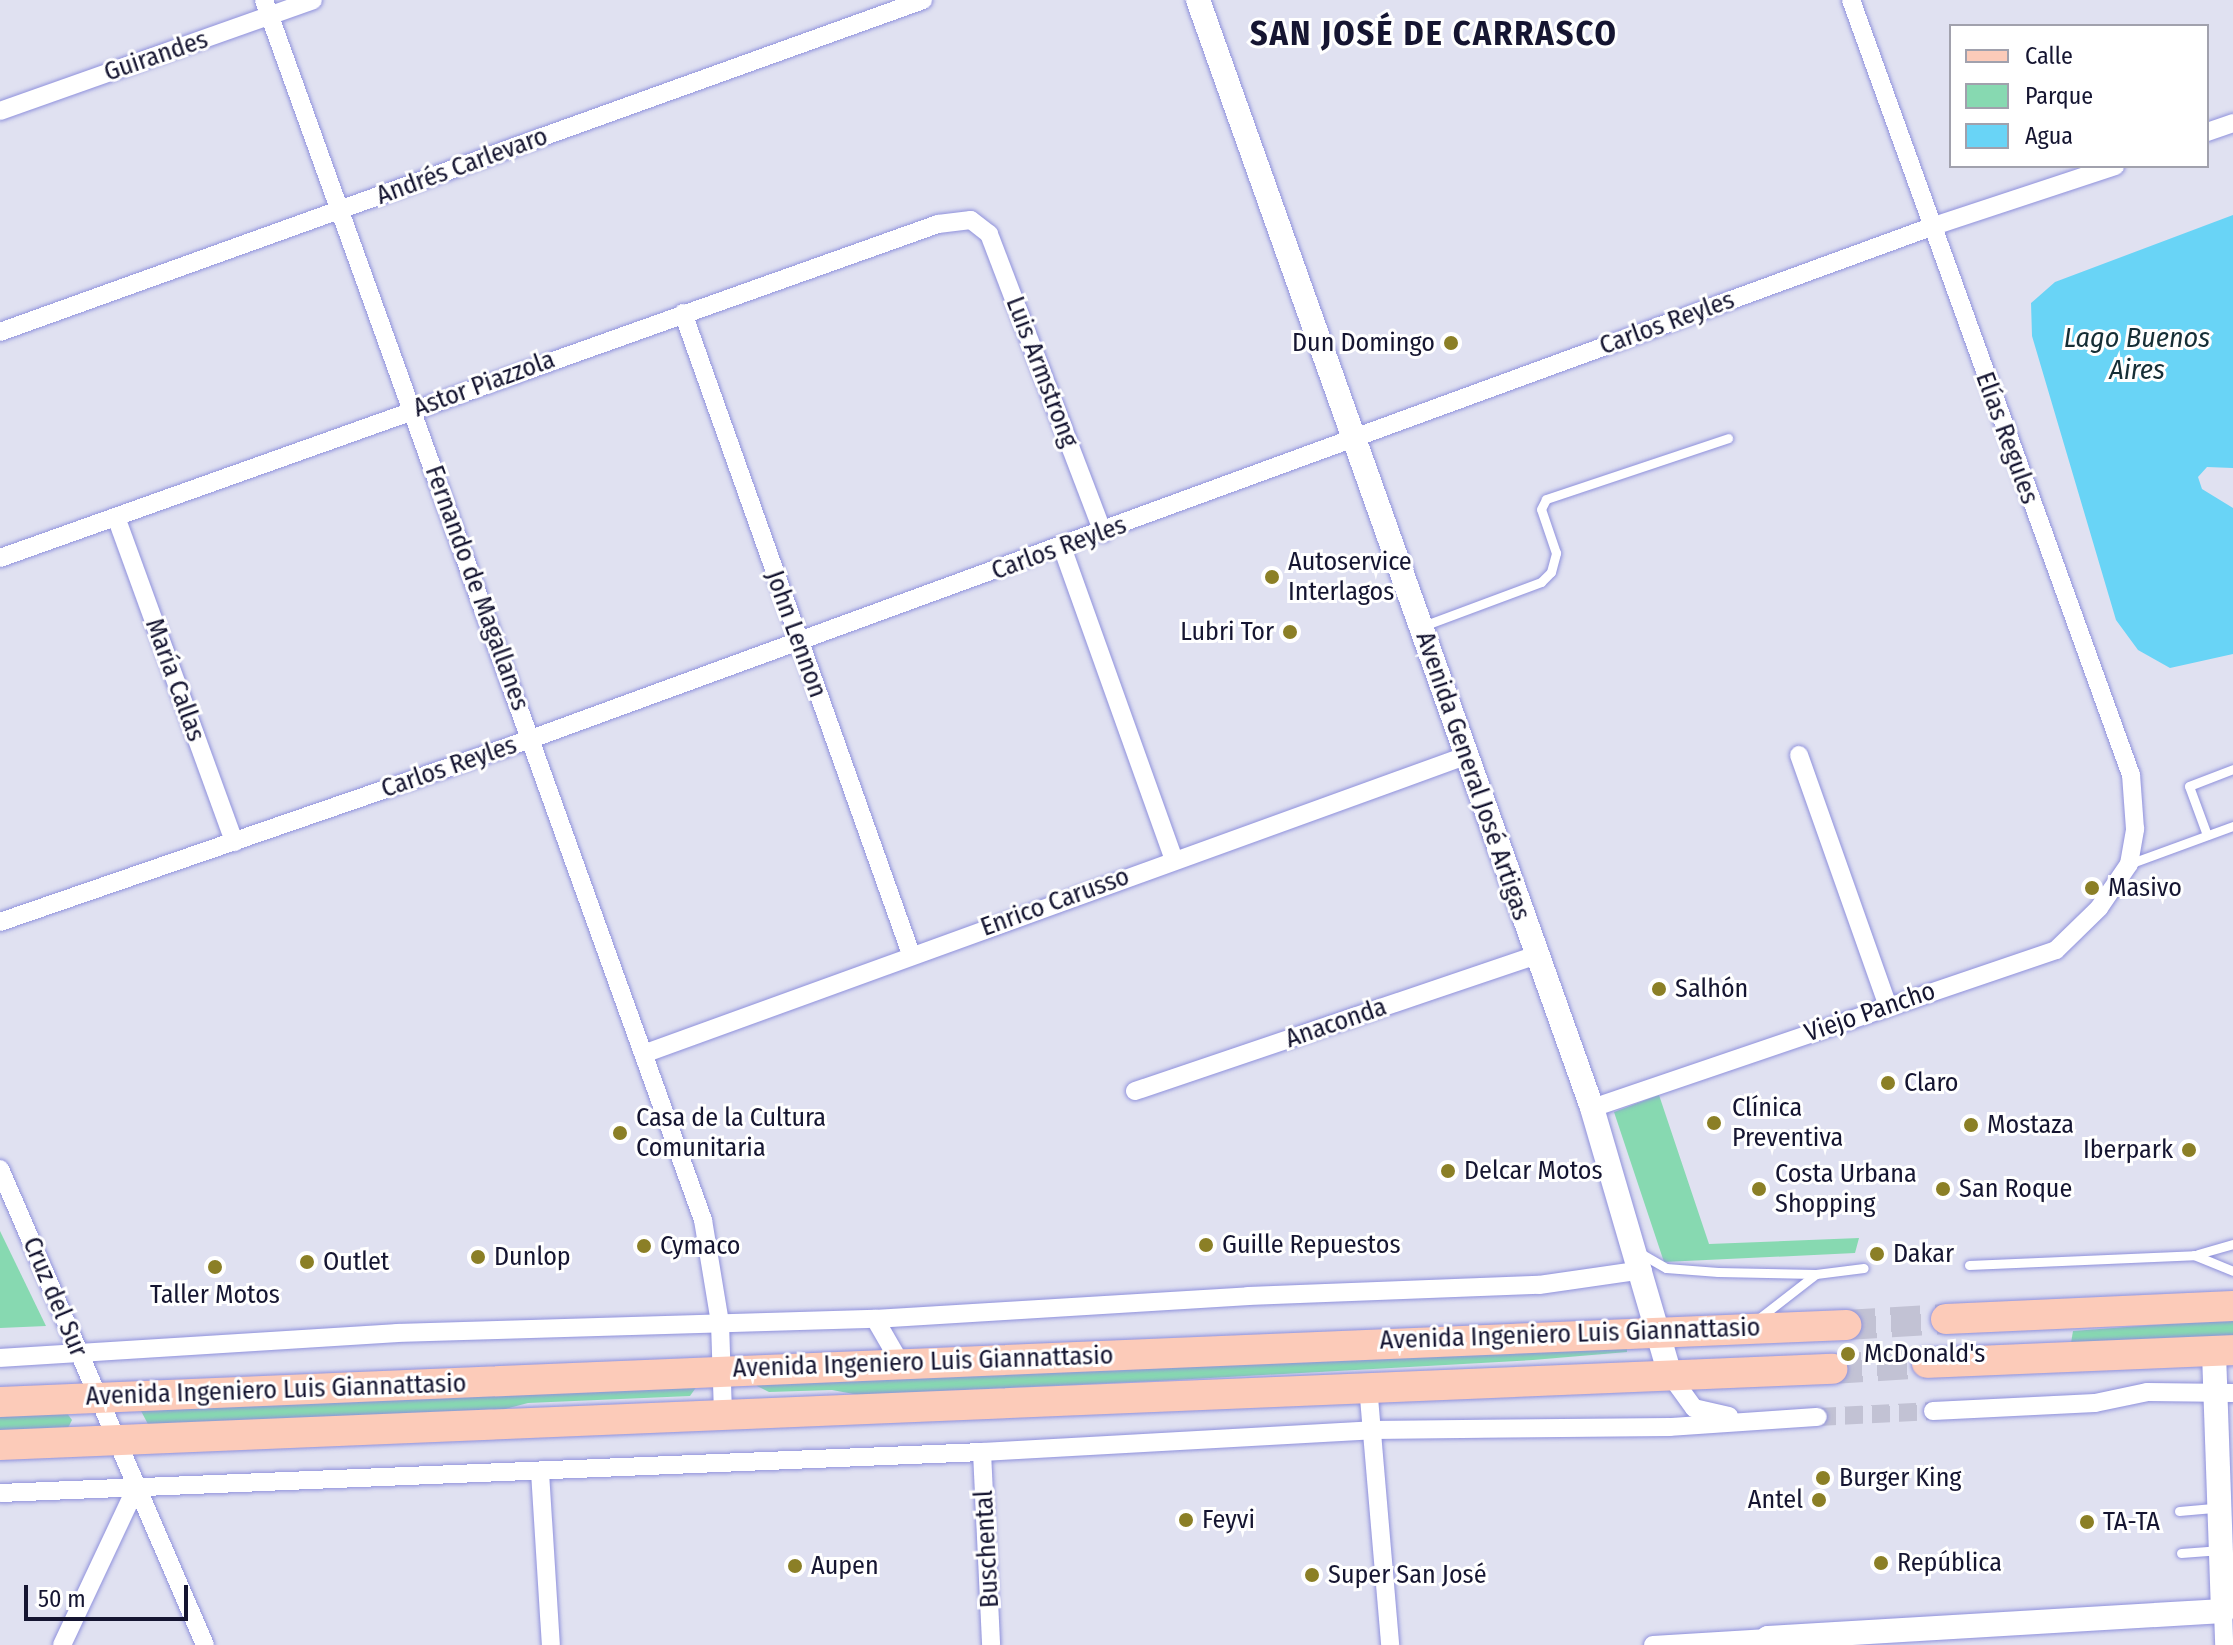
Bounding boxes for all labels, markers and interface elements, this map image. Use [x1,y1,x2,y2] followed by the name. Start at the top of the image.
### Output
[1250,14,1618,54] district label: SAN JOSÉ DE CARRASCO
[100,24,212,88] street label: Guirandes
[1949,24,2209,168] legend
[2025,42,2073,70] text: Calle
[2025,82,2093,110] text: Parque
[372,121,552,211] street label: Andrés Carlevaro
[2025,122,2073,150] text: Agua
[1595,284,1739,362] street label: Carlos Reyles
[999,292,1085,452] street label: Luis Armstrong
[2064,321,2210,387] water label: Lago Buenos Aires
[1292,327,1435,359] place label: Dun Domingo
[1442,334,1460,352] marker: Dun Domingo
[409,344,559,424] street label: Astor Piazzola
[1969,368,2045,508] street label: Elías Regules
[418,461,536,715] street label: Fernando de Magallanes
[987,509,1131,587] street label: Carlos Reyles
[1288,546,1412,608] place label: Autoservice Interlagos
[759,566,833,702] street label: John Lennon
[1263,568,1281,586] marker: Autoservice Interlagos
[138,614,212,746] street label: María Callas
[1180,616,1274,648] place label: Lubri Tor
[1281,623,1299,641] marker: Lubri Tor
[1409,628,1537,924] street label: Avenida General José Artigas
[377,729,521,805] street label: Carlos Reyles
[977,861,1133,943] street label: Enrico Carusso
[2108,872,2182,904] place label: Masivo
[2083,879,2101,897] marker: Masivo
[1675,973,1748,1005] place label: Salhón
[1801,975,1939,1049] street label: Viejo Pancho
[1650,980,1668,998] marker: Salhón
[1281,991,1391,1055] street label: Anaconda
[1904,1067,1958,1099] place label: Claro
[1879,1074,1897,1092] marker: Claro
[1732,1092,1843,1154] place label: Clínica Preventiva
[636,1102,826,1164] place label: Casa de la Cultura Comunitaria
[1987,1109,2074,1141] place label: Mostaza
[1703,1112,1725,1134] marker: Clínica Preventiva
[1962,1116,1980,1134] marker: Mostaza
[611,1124,629,1142] marker: Casa de la Cultura Comunitaria
[2083,1134,2173,1166] place label: Iberpark
[2180,1141,2198,1159] marker: Iberpark
[1464,1155,1603,1187] place label: Delcar Motos
[1775,1158,1917,1220] place label: Costa Urbana Shopping
[1439,1162,1457,1180] marker: Delcar Motos
[1959,1173,2072,1205] place label: San Roque
[1750,1180,1768,1198] marker: Costa Urbana Shopping
[1934,1180,1952,1198] marker: San Roque
[1222,1229,1400,1261] place label: Guille Repuestos
[660,1230,741,1262] place label: Cymaco
[16,1232,94,1362] street label: Cruz del Sur
[1197,1236,1215,1254] marker: Guille Repuestos
[635,1237,653,1255] marker: Cymaco
[1893,1238,1954,1270] place label: Dakar
[494,1241,571,1273] place label: Dunlop
[1868,1245,1886,1263] marker: Dakar
[323,1246,389,1278] place label: Outlet
[469,1248,487,1266] marker: Dunlop
[298,1253,316,1271] marker: Outlet
[206,1258,224,1276] marker: Taller Motos
[150,1279,280,1311] place label: Taller Motos
[1379,1312,1761,1356] street label: Avenida Ingeniero Luis Giannattasio
[1864,1338,1985,1370] place label: McDonald's
[732,1340,1114,1384] street label: Avenida Ingeniero Luis Giannattasio
[1839,1345,1857,1363] marker: McDonald's
[85,1368,467,1412] street label: Avenida Ingeniero Luis Giannattasio
[1839,1462,1962,1494] place label: Burger King
[1814,1469,1832,1487] marker: Burger King
[1748,1484,1803,1516] place label: Antel
[968,1489,1006,1609] street label: Buschental
[1810,1491,1828,1509] marker: Antel
[1202,1504,1255,1536] place label: Feyvi
[2103,1506,2160,1538] place label: TA-TA
[1177,1511,1195,1529] marker: Feyvi
[2078,1513,2096,1531] marker: TA-TA
[1897,1547,2002,1579] place label: República
[811,1550,879,1582] place label: Aupen
[1872,1554,1890,1572] marker: República
[786,1557,804,1575] marker: Aupen
[1328,1559,1487,1591] place label: Super San José
[1303,1566,1321,1584] marker: Super San José
[28,1569,192,1619] scale bar
[38,1585,86,1613] text: 50 m

